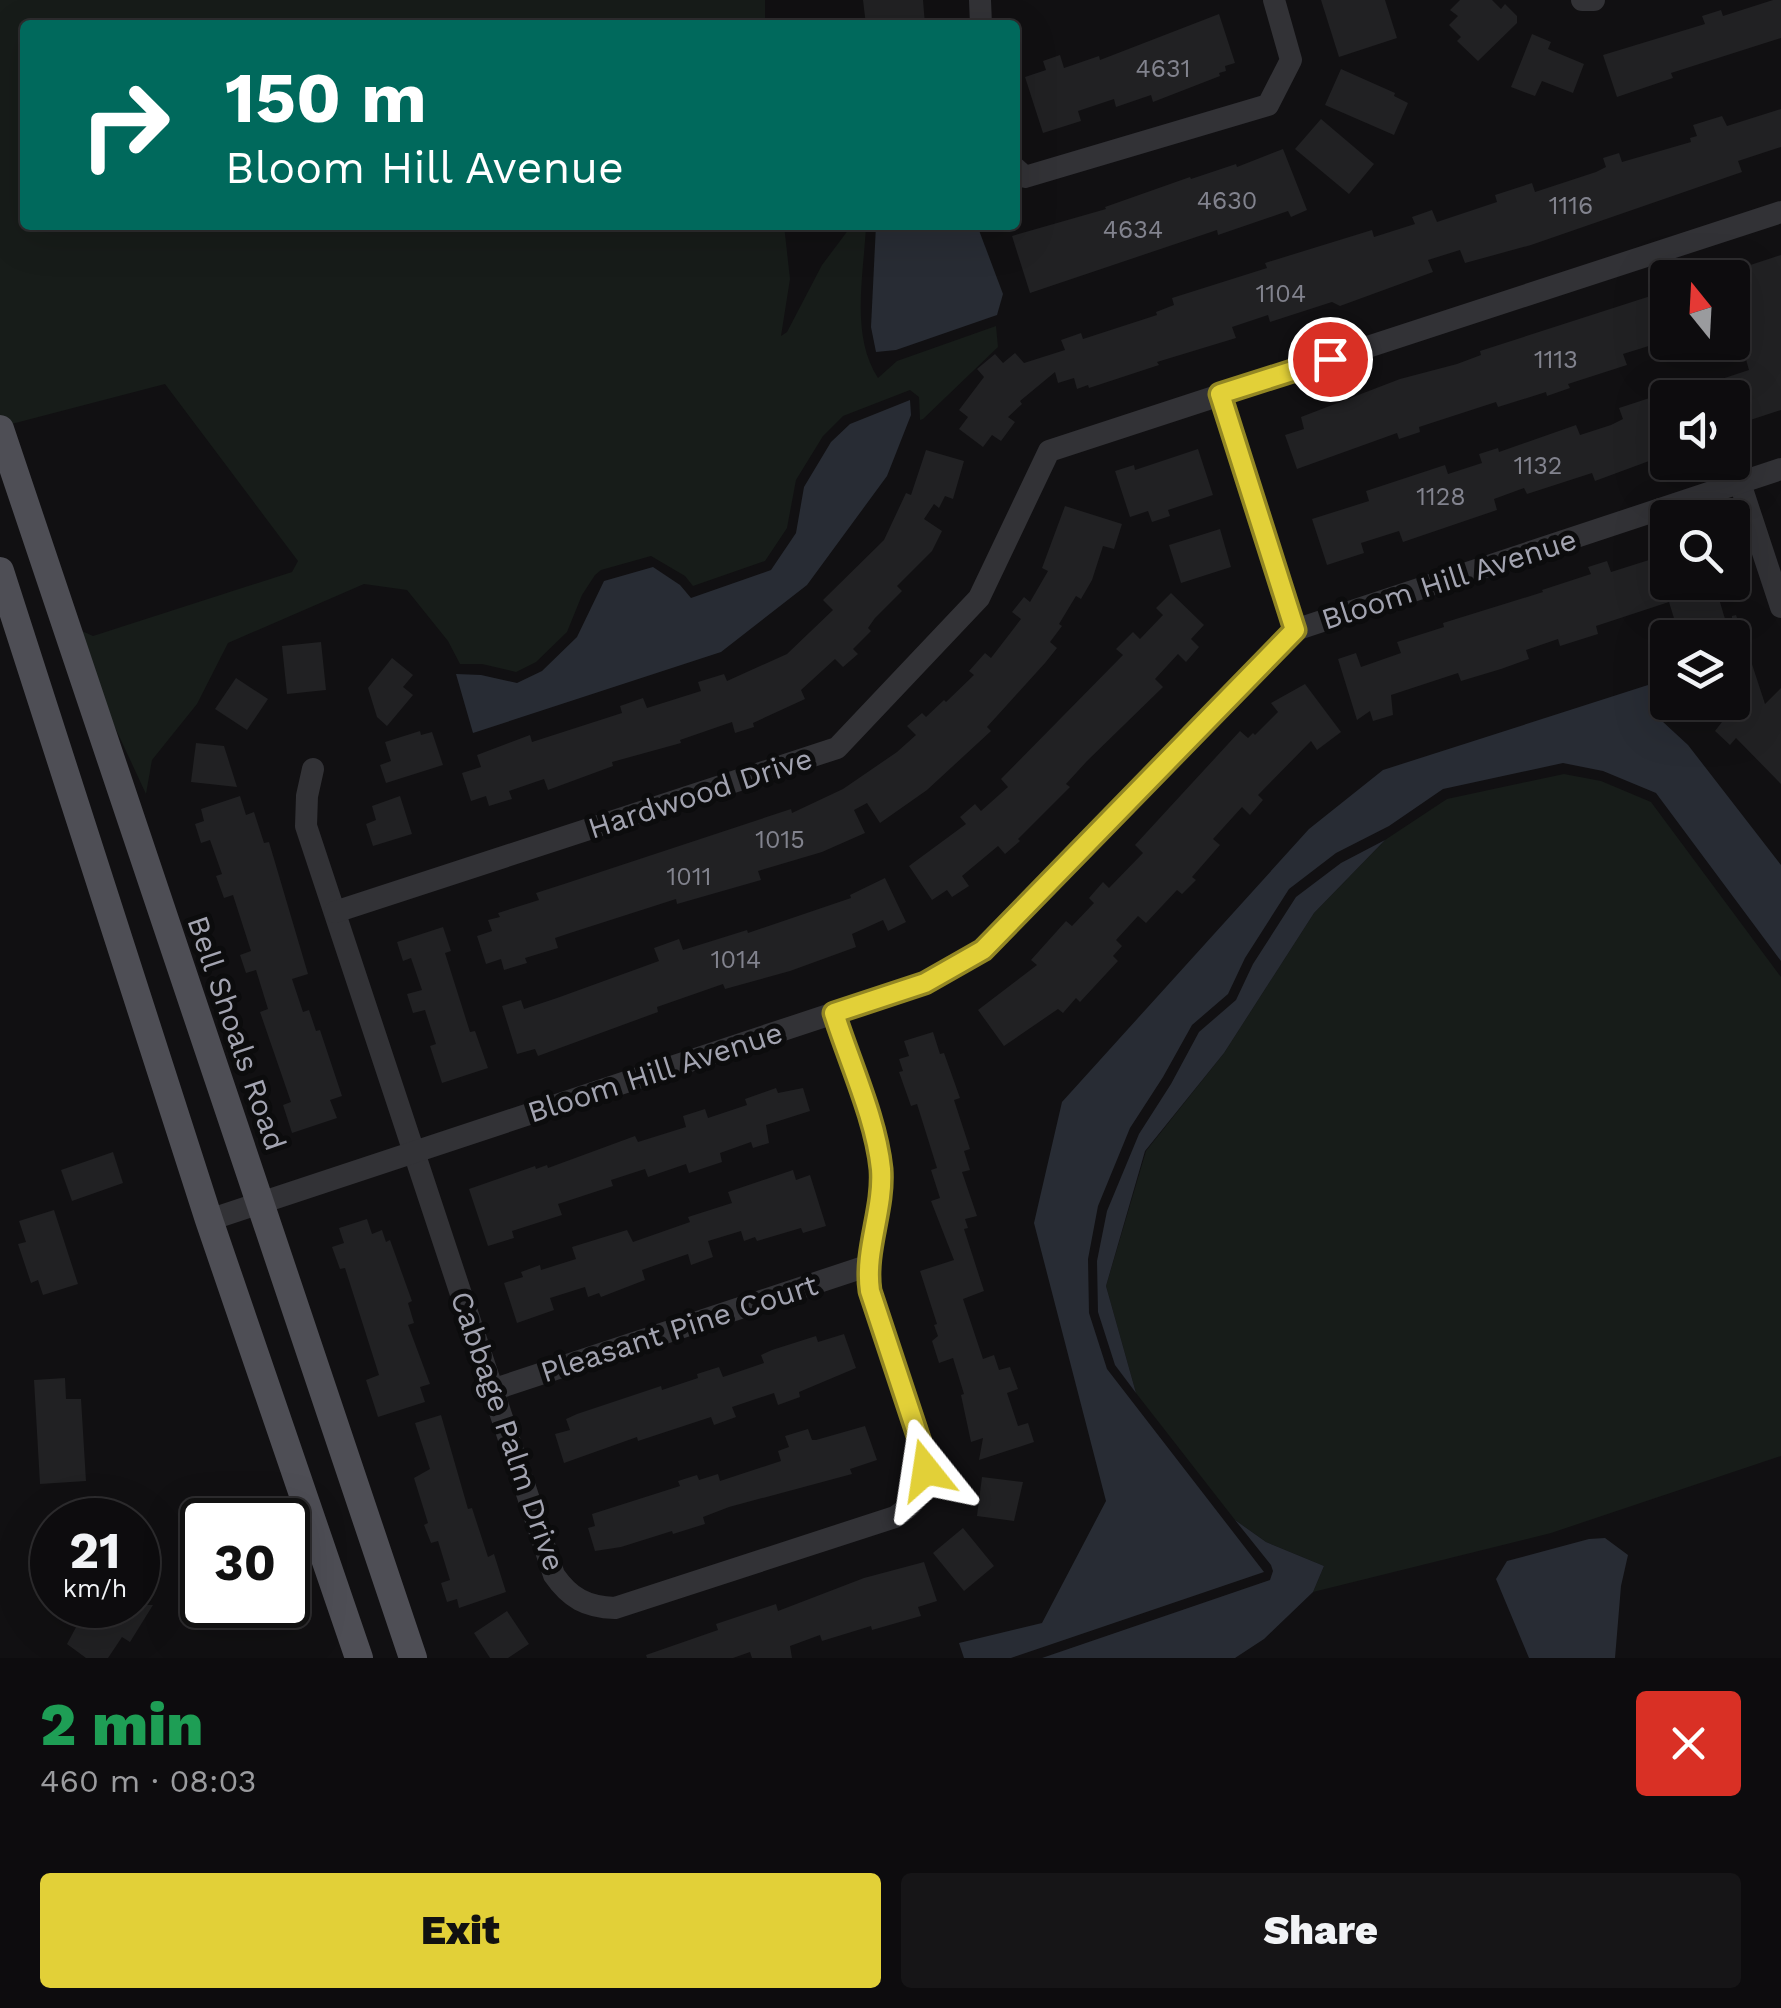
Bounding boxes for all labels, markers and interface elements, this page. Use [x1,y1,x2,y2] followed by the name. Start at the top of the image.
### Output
[1136,54,1190,83] house number: 4631
[225,57,427,139] text: 150 m
[60,60,190,190] icon: right
[225,141,624,194] text: Bloom Hill Avenue
[1197,186,1257,215] house number: 4630
[1549,191,1593,220] house number: 1116
[1103,215,1163,244] house number: 4634
[1650,260,1750,360] north arrow
[1650,260,1750,720] map controls
[1256,279,1306,308] house number: 1104
[1288,317,1373,402] pin
[1303,332,1358,387] icon: arrive
[1534,345,1578,374] house number: 1113
[1650,380,1750,480] button: sound
[1514,451,1562,480] house number: 1132
[1416,482,1466,511] house number: 1128
[1650,500,1750,600] button: search
[1317,521,1581,637] street label: Bloom Hill Avenue
[1650,620,1750,720] button: layers
[583,740,817,846] street label: Hardwood Drive
[755,825,805,854] house number: 1015
[667,862,711,891] house number: 1011
[180,911,294,1155] street label: Bell Shoals Road
[711,945,761,974] house number: 1014
[523,1014,787,1130] street label: Bloom Hill Avenue
[536,1267,822,1389] street label: Pleasant Pine Court
[444,1287,572,1575] street label: Cabbage Palm Drive
[874,1418,978,1522] position arrow
[180,1498,310,1628] speed limit sign: 30
[69,1521,121,1580] text: 21
[63,1574,127,1603] text: km/h
[40,1689,204,1760] text: 2 min
[1636,1691,1741,1796] button: close
[40,1762,256,1800] text: 460 m · 08:03
[40,1873,881,1988] button: Exit
[901,1873,1741,1988] button: Share

